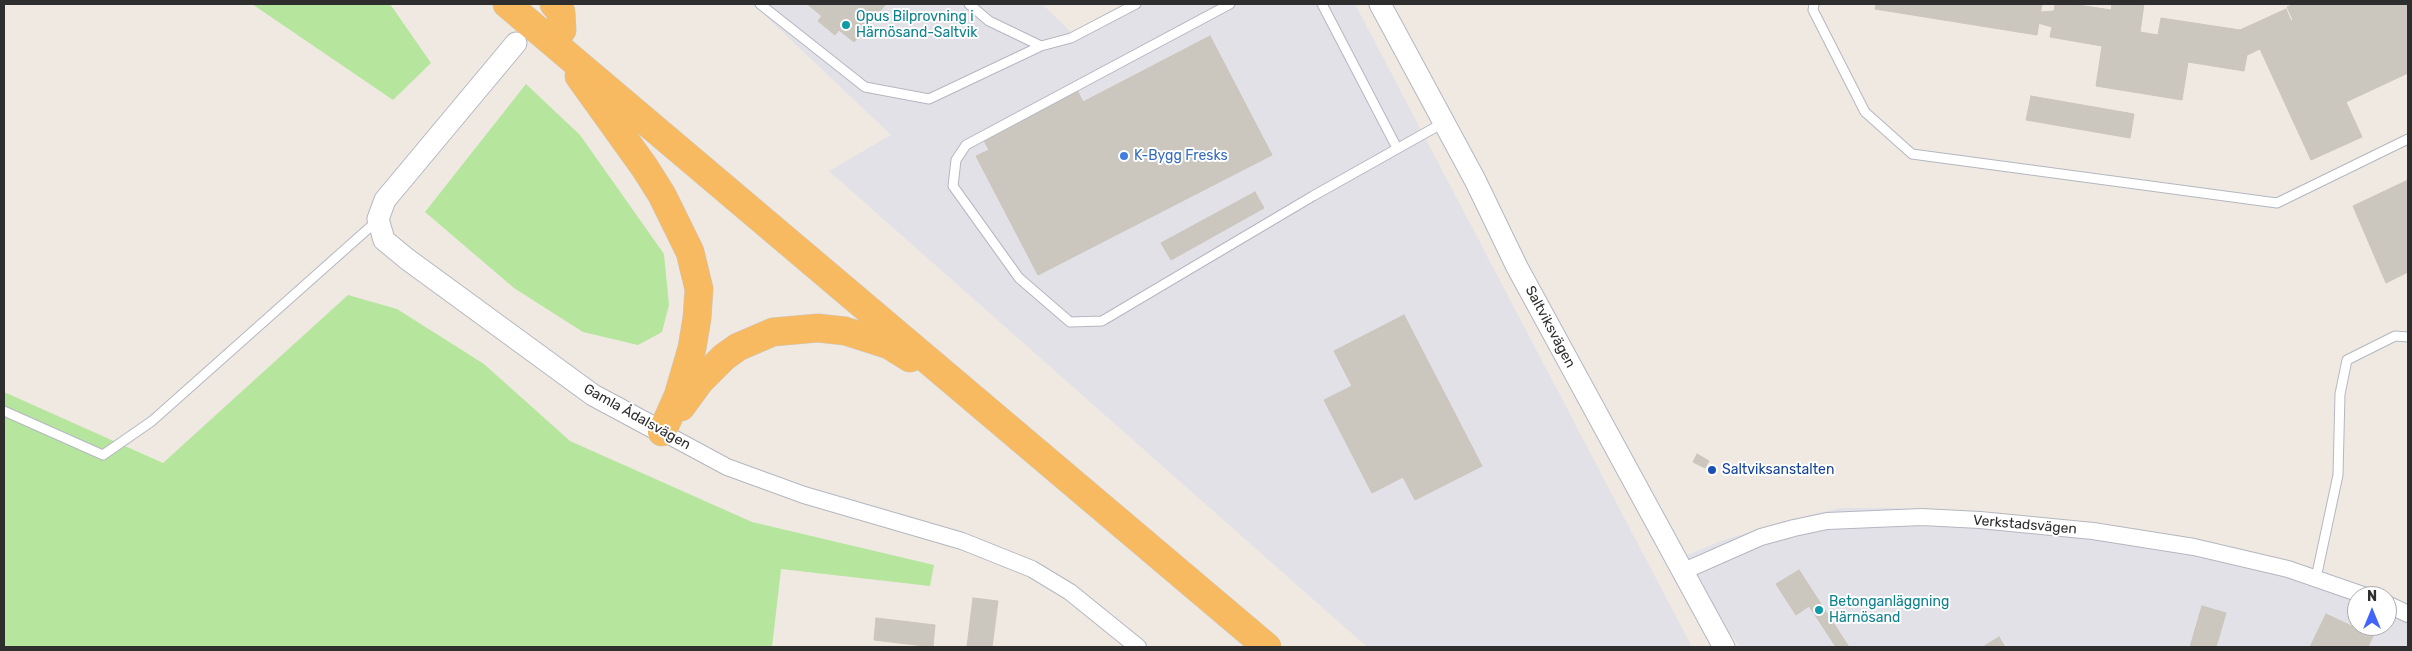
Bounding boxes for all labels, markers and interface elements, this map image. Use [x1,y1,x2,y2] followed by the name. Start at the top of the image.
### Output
[856,9,977,41] place label: Opus Bilprovning i Härnösand-Saltvik
[840,19,852,31] marker: Opus Bilprovning i Härnösand-Saltvik
[1134,148,1228,164] place label: K-Bygg Fresks
[1118,150,1130,162] marker: K-Bygg Fresks
[1521,283,1579,371] street label: Saltviksvägen
[581,381,693,453] street label: Gamla Ådalsvägen
[1722,462,1834,478] place label: Saltviksanstalten
[1706,464,1718,476] marker: Saltviksanstalten
[1972,512,2078,538] street label: Verkstadsvägen
[2347,586,2397,636] north arrow
[2367,588,2377,605] text: N
[1829,594,1949,626] place label: Betonganläggning Härnösand
[1813,604,1825,616] marker: Betonganläggning Härnösand

